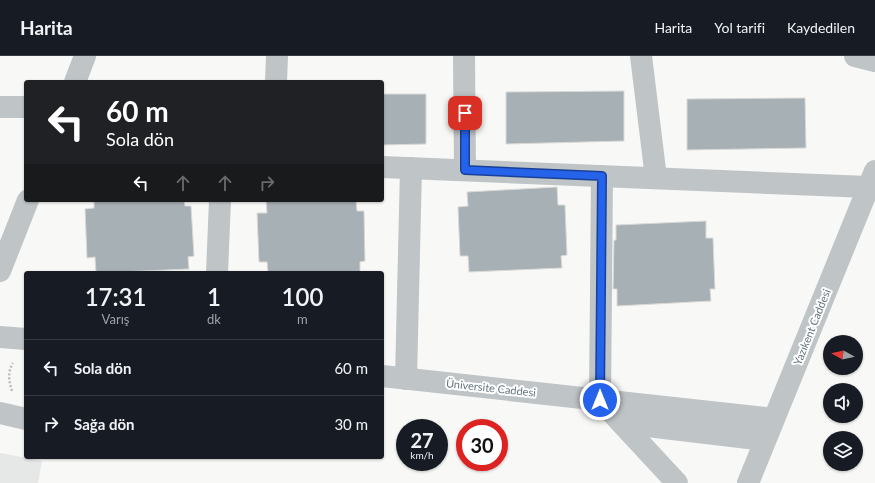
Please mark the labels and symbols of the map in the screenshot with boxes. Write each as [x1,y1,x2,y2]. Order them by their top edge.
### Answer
pin [448,96,482,130]
street label: Yazıkent Caddesi [790,287,833,367]
north arrow [823,335,863,375]
street label: Üniversite Caddesi [445,376,537,399]
position arrow [579,379,621,421]
speed limit sign: 30 [456,419,508,471]

